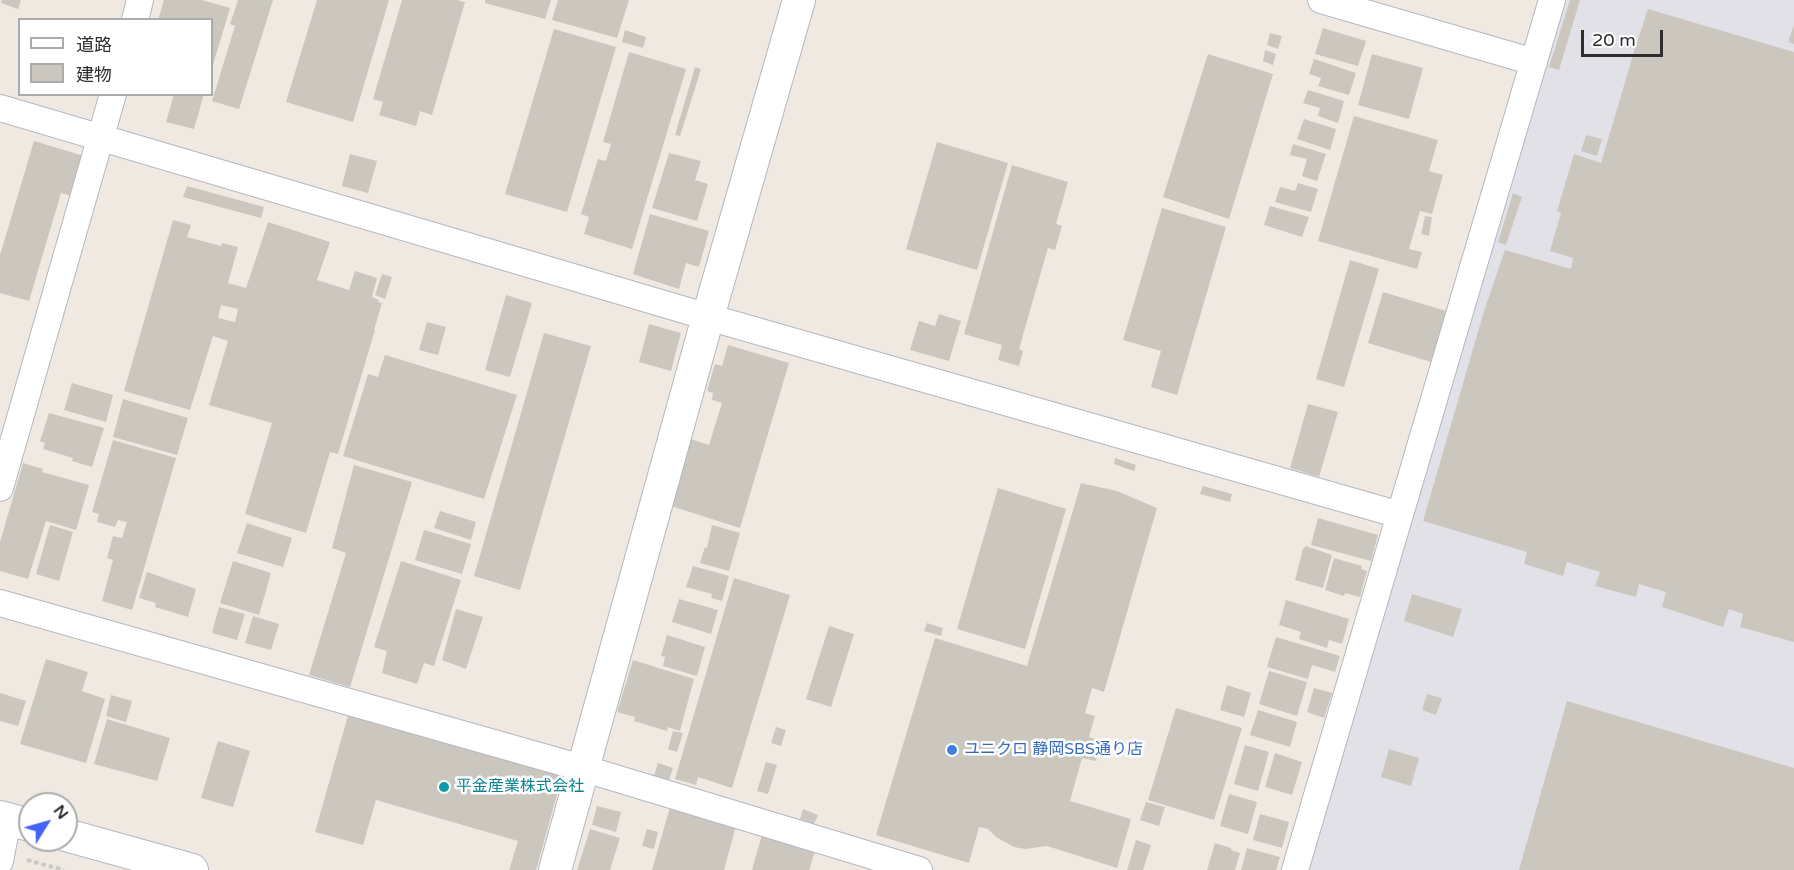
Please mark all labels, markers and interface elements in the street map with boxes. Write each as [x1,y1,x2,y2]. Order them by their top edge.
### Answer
legend [18,18,213,96]
scale bar [1584,18,1666,56]
text: 20 m [1592,29,1636,51]
text: 道路 [76,34,112,56]
text: 建物 [76,64,112,86]
place label: ユニクロ 静岡SBS通り店 [964,740,1143,760]
marker: ユニクロ 静岡SBS通り店 [945,743,959,757]
place label: 平金産業株式会社 [456,777,584,797]
marker: 平金産業株式会社 [437,780,451,794]
north arrow [18,792,78,852]
text: N [49,801,73,824]

